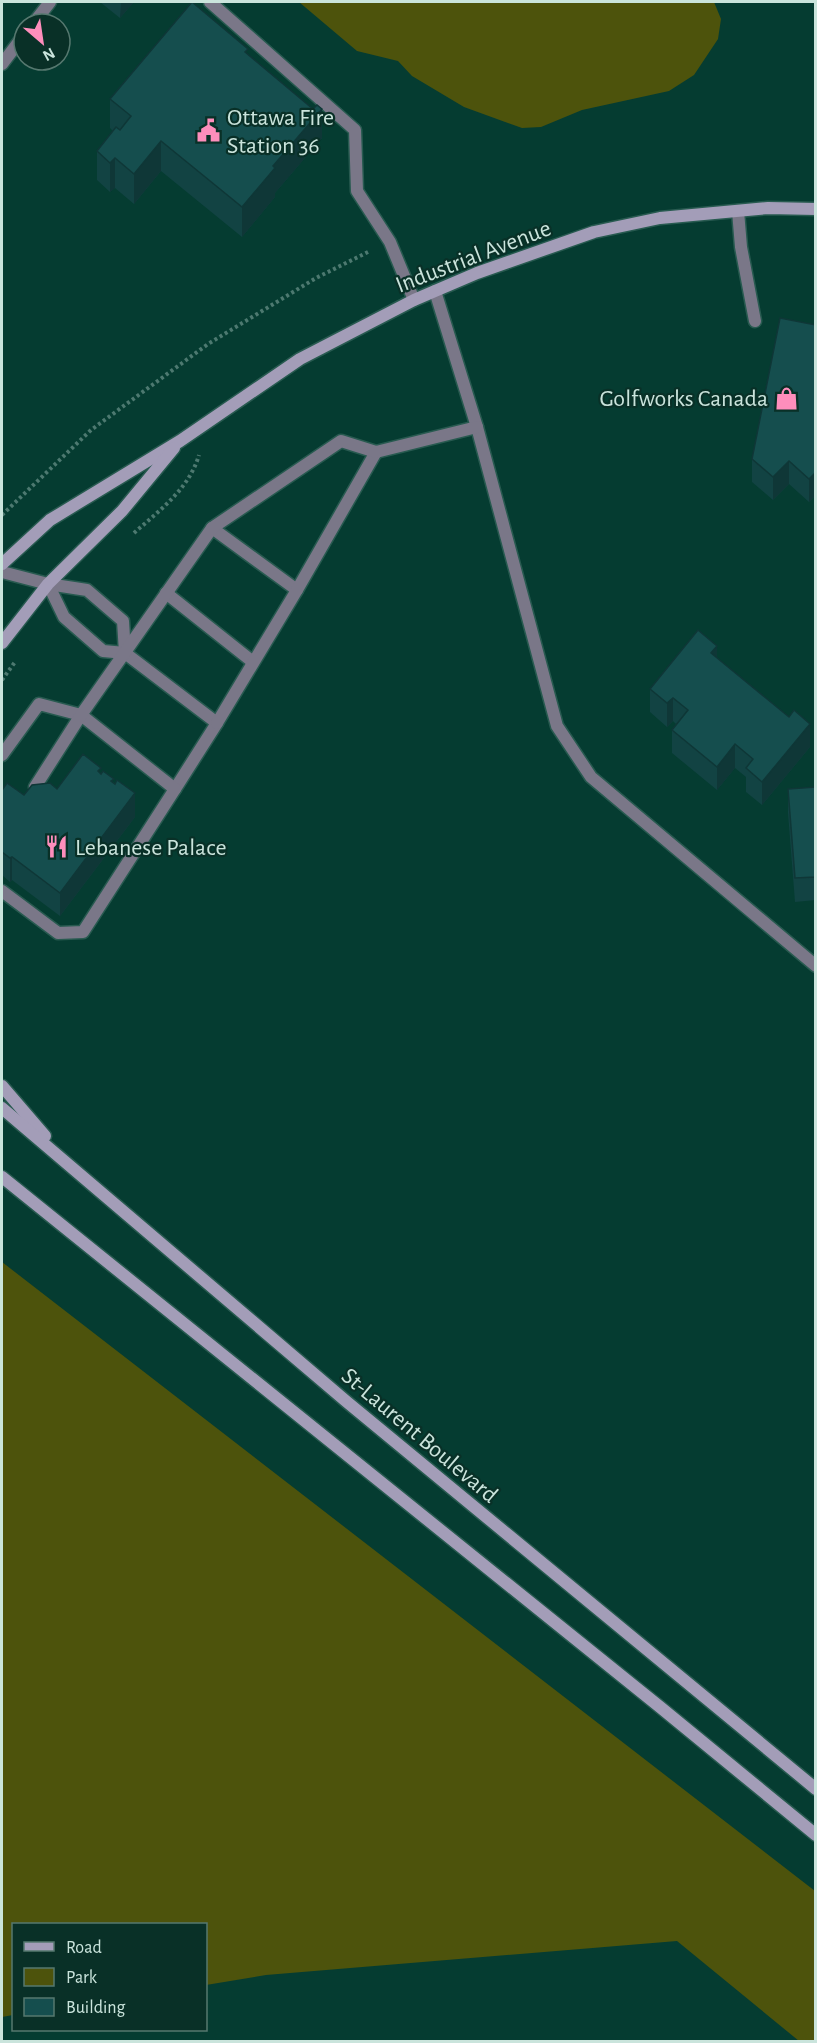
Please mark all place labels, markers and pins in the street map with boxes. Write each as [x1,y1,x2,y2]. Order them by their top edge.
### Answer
place label: Ottawa Fire Station 36 [227,106,334,158]
public building icon: Ottawa Fire Station 36 [196,118,222,144]
shop icon: Golfworks Canada [773,385,799,411]
place label: Golfworks Canada [599,387,768,411]
restaurant icon: Lebanese Palace [44,834,70,860]
place label: Lebanese Palace [75,836,227,860]

